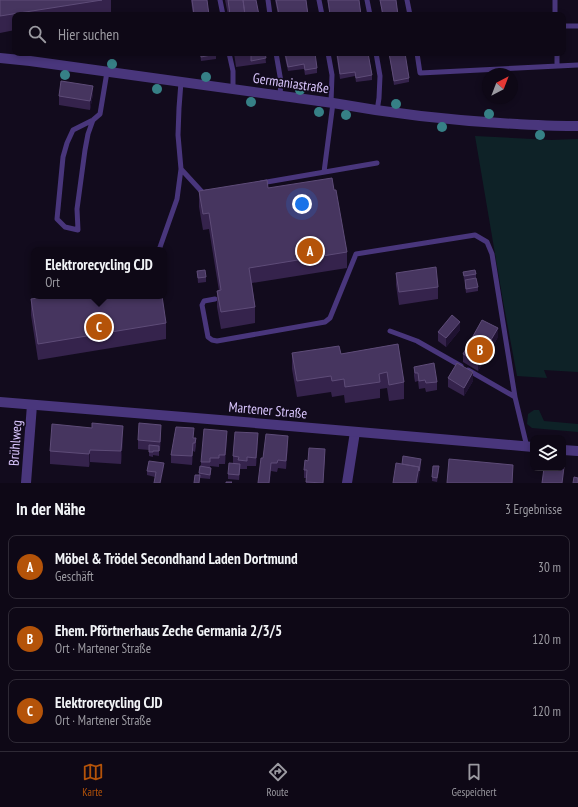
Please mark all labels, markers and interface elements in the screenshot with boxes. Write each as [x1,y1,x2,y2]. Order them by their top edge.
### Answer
search box [12,12,566,56]
icon: search [26,23,48,45]
text: Hier suchen [58,25,119,44]
north arrow [482,68,518,104]
street label: Germaniastraße [252,69,330,97]
your location [292,194,312,214]
pin: A [297,236,323,266]
popup [31,247,167,299]
text: Elektrorecycling CJD [45,255,153,274]
text: Ort [45,274,60,291]
pin: C [86,312,112,342]
pin: B [467,335,493,365]
street label: Martener Straße [228,398,308,422]
street label: Brühlweg [4,420,26,466]
map controls [530,435,566,471]
button: layers [530,435,566,471]
text: In der Nähe [16,498,86,520]
text: 3 Ergebnisse [505,501,562,518]
text: Möbel & Trödel Secondhand Laden Dortmund [55,549,298,568]
text: A [27,559,33,576]
text: 30 m [538,559,561,576]
text: Geschäft [55,568,93,585]
text: Ehem. Pförtnerhaus Zeche Germania 2/3/5 [55,621,282,640]
text: B [27,631,33,648]
text: 120 m [532,631,561,648]
text: Ort · Martener Straße [55,640,151,657]
text: Elektrorecycling CJD [55,693,163,712]
text: C [27,703,33,720]
text: 120 m [532,703,561,720]
text: Ort · Martener Straße [55,712,151,729]
tab: Karte [82,761,104,799]
tab: Route [267,761,289,799]
tab: Gespeichert [452,761,497,799]

